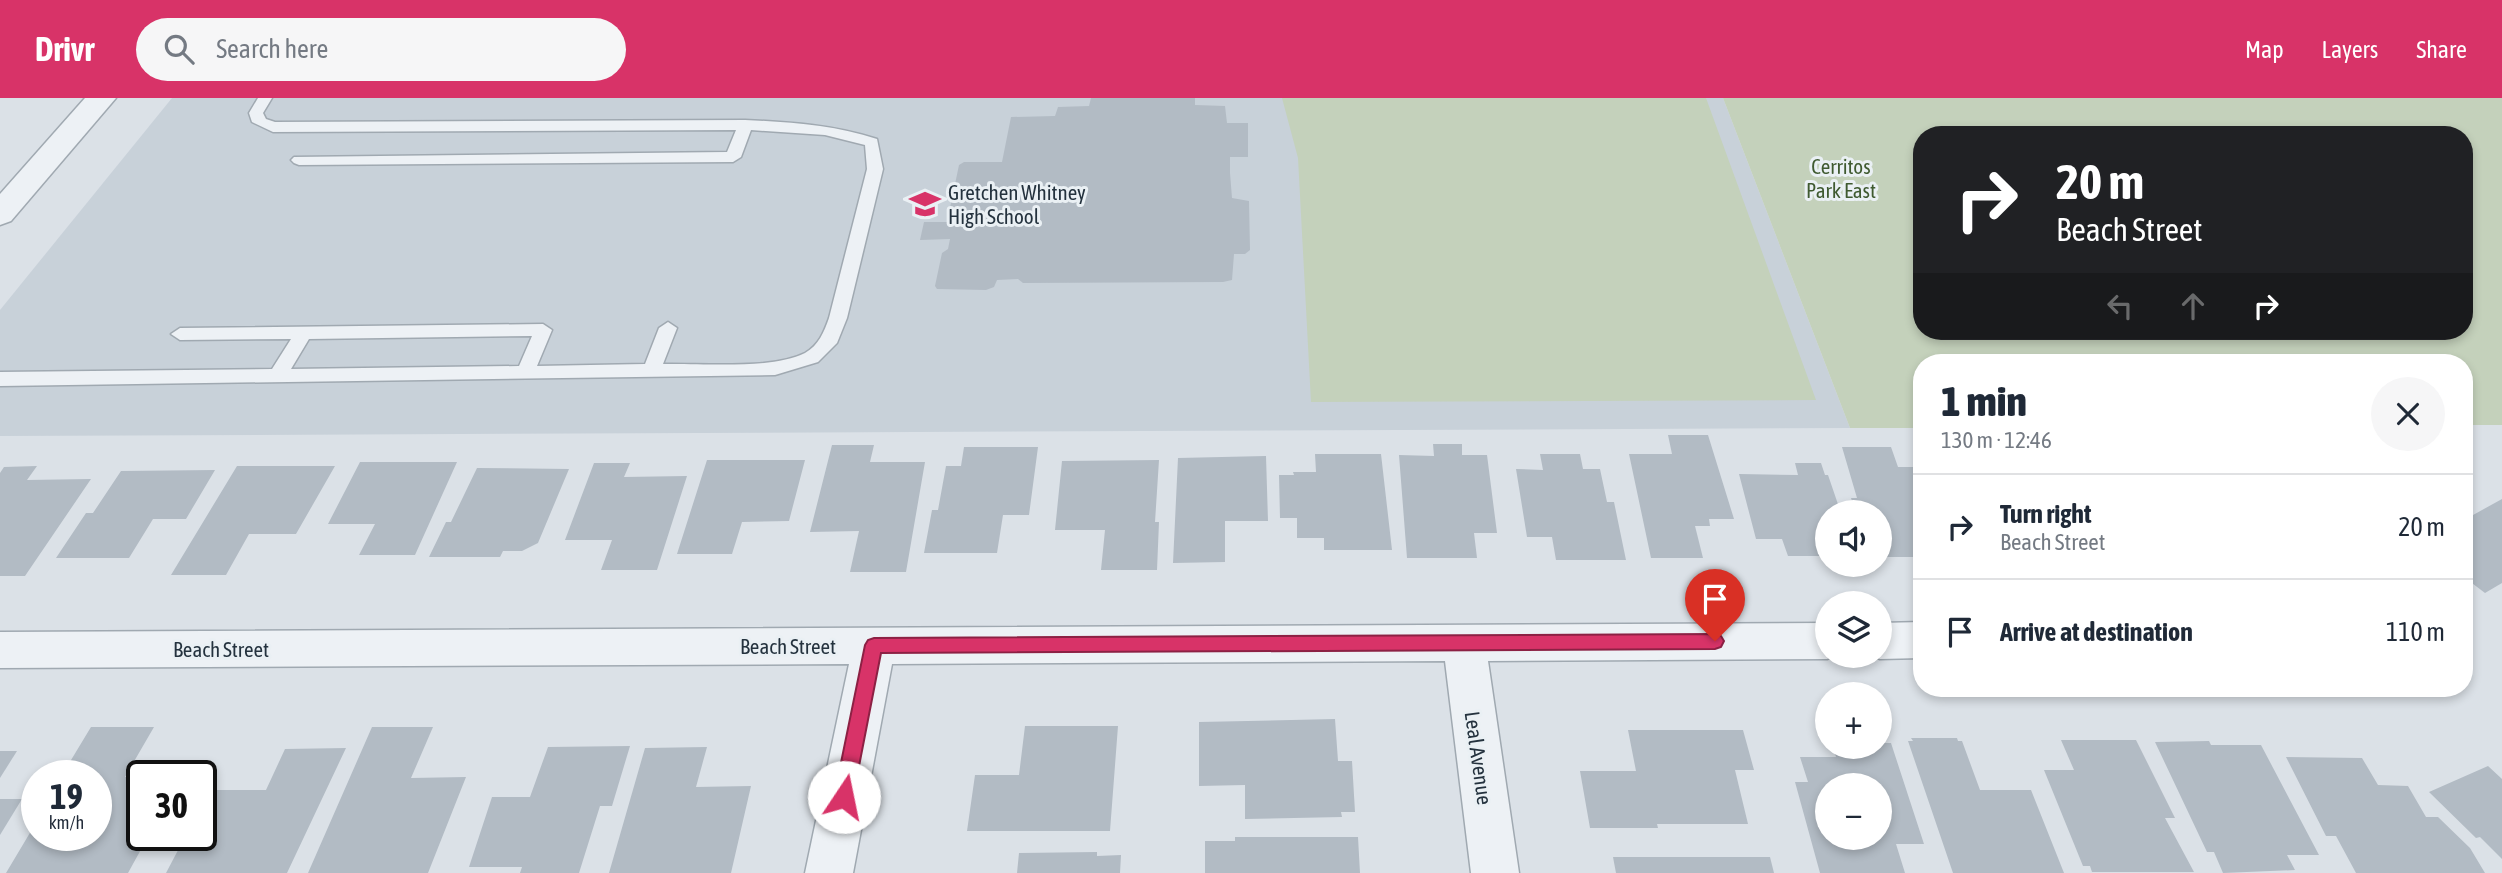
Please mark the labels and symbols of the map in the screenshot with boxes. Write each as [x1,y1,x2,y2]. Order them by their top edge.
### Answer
park label: Cerritos Park East [1806,154,1876,202]
place label: Gretchen Whitney High School [948,180,1086,228]
school or university icon: Gretchen Whitney High School [908,187,942,221]
pin [1685,569,1745,641]
street label: Beach Street [740,634,836,658]
street label: Beach Street [173,637,269,661]
street label: Leal Avenue [1461,710,1497,806]
speed limit sign: 30 [126,760,217,851]
position arrow [807,760,881,834]

